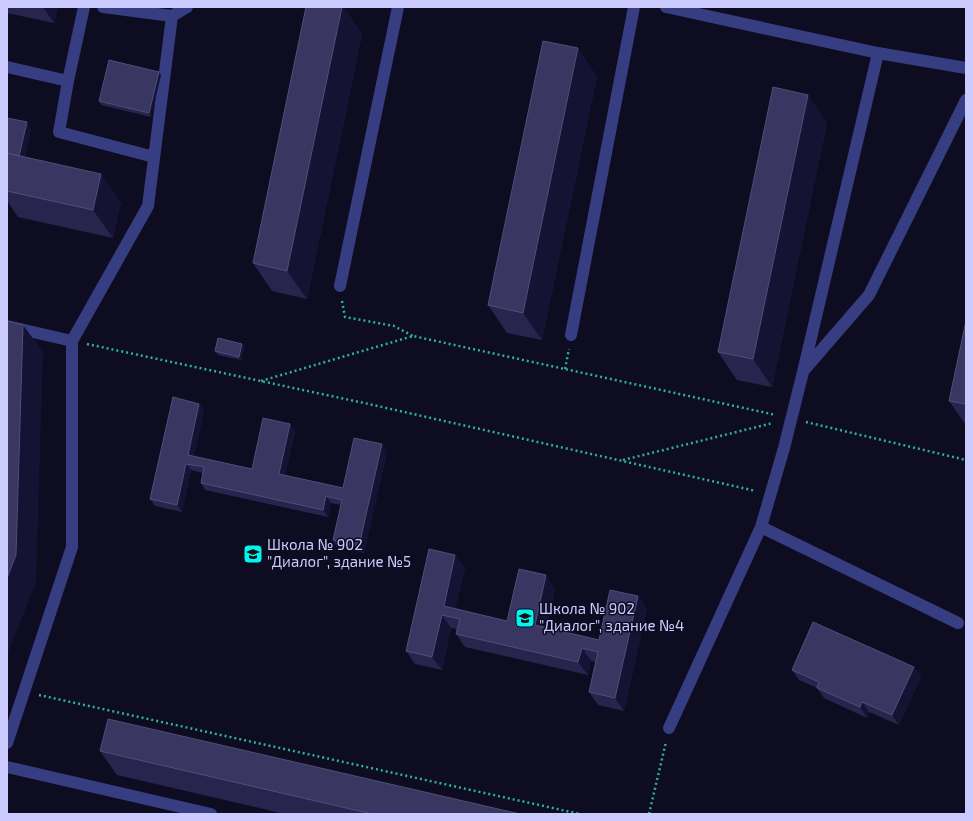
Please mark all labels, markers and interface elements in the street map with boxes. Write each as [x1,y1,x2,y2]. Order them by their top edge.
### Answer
place label: Школа № 902 "Диалог", здание №5 [267,535,411,570]
school or university icon: Школа № 902 "Диалог", здание №5 [242,543,264,565]
place label: Школа № 902 "Диалог", здание №4 [539,599,684,634]
school or university icon: Школа № 902 "Диалог", здание №4 [514,607,536,629]

